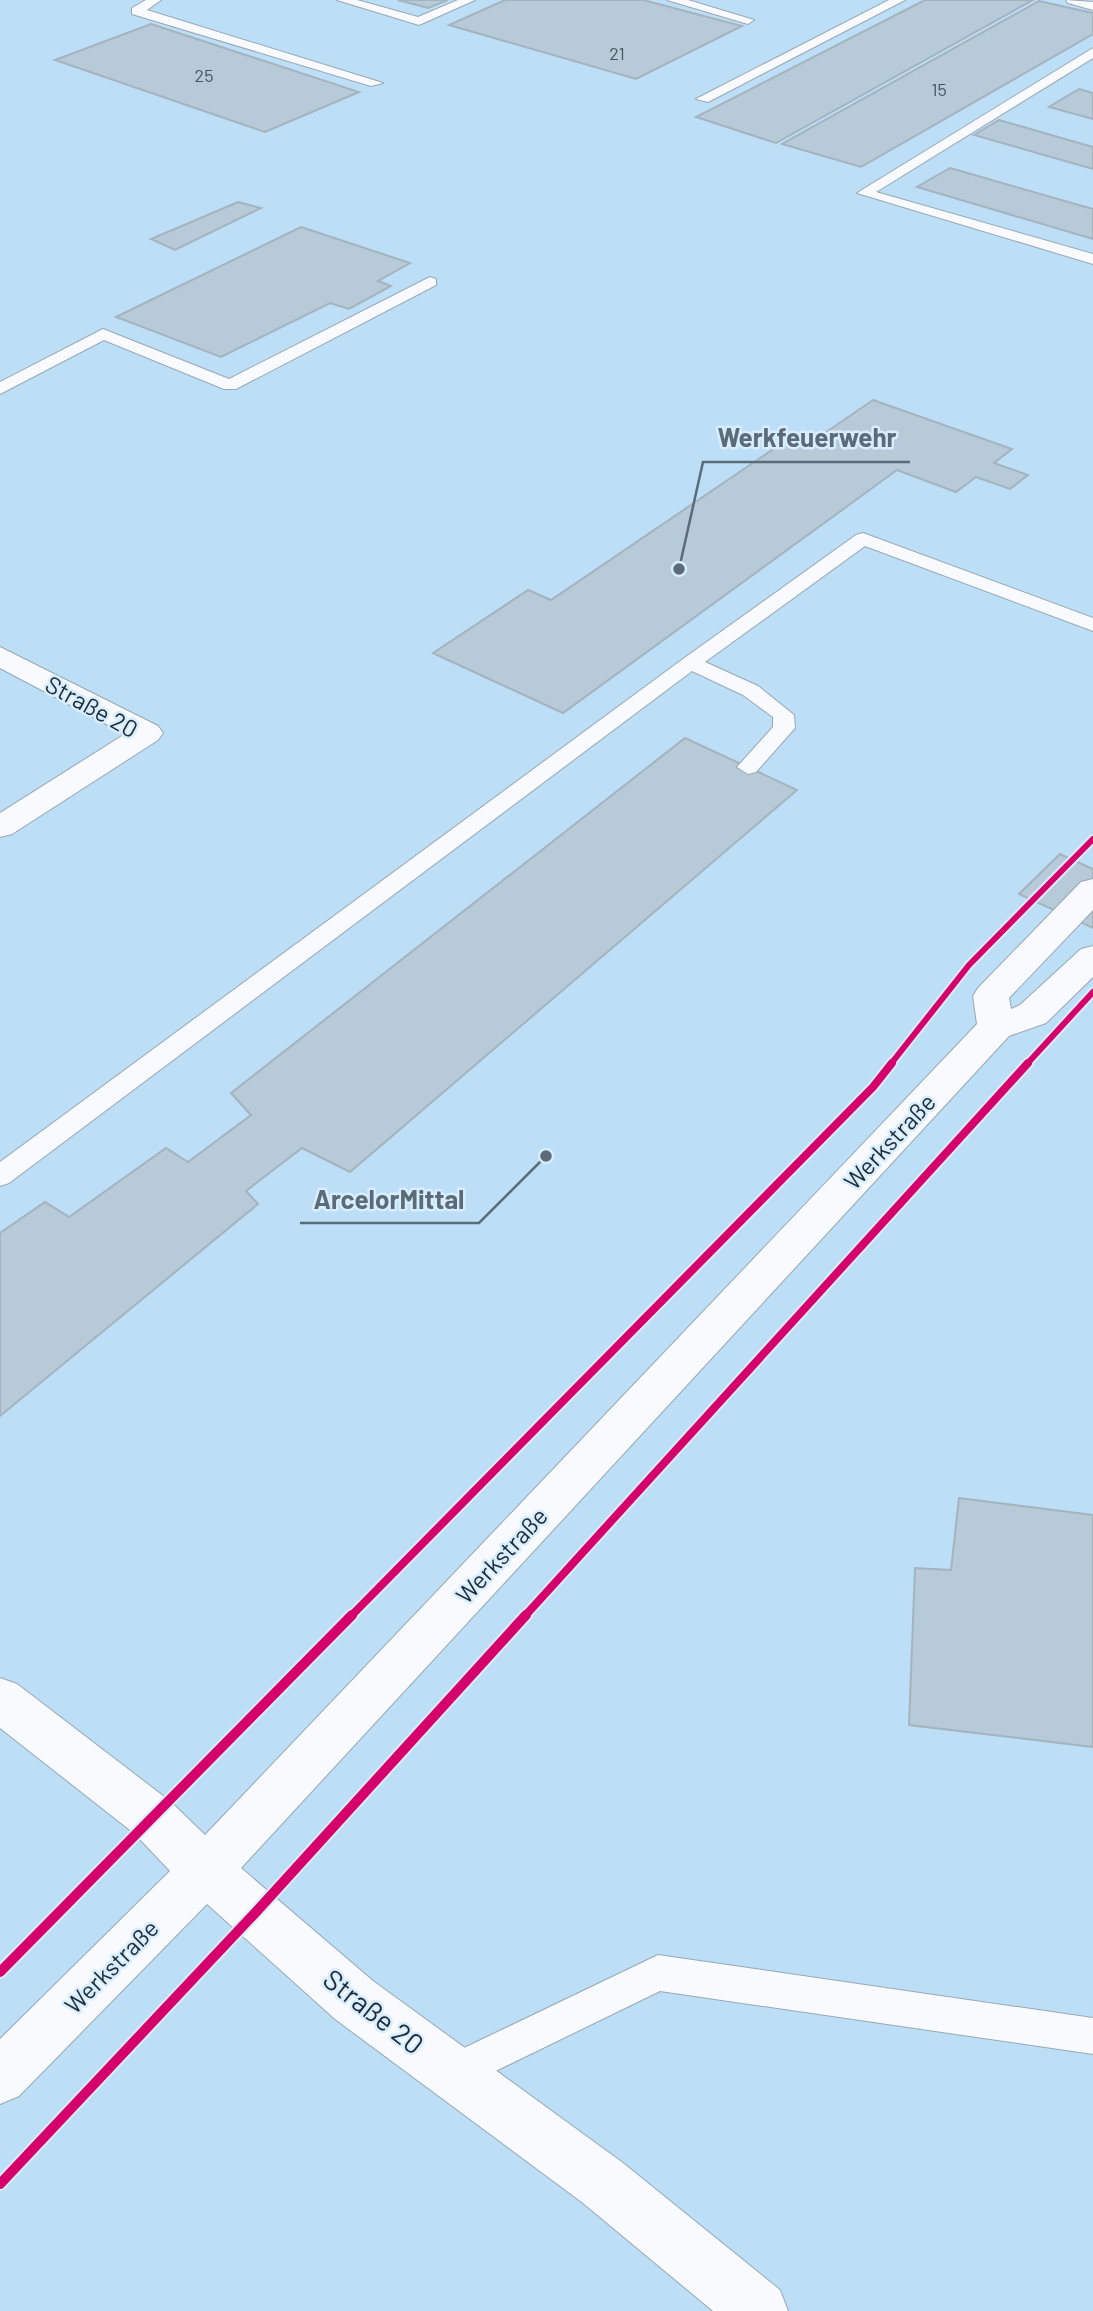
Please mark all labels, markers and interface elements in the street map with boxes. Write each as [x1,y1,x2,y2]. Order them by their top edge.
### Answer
house number: 21 [609,42,625,64]
house number: 25 [195,64,213,86]
house number: 15 [931,78,947,100]
callout: Werkfeuerwehr [703,415,910,462]
text: Werkfeuerwehr [717,421,897,452]
street label: Straße 20 [41,669,143,743]
street label: Werkstraße [837,1087,941,1195]
callout: ArcelorMittal [300,1176,479,1223]
text: ArcelorMittal [314,1183,464,1214]
street label: Werkstraße [449,1501,553,1609]
street label: Werkstraße [58,1913,164,2019]
street label: Straße 20 [317,1961,431,2061]

